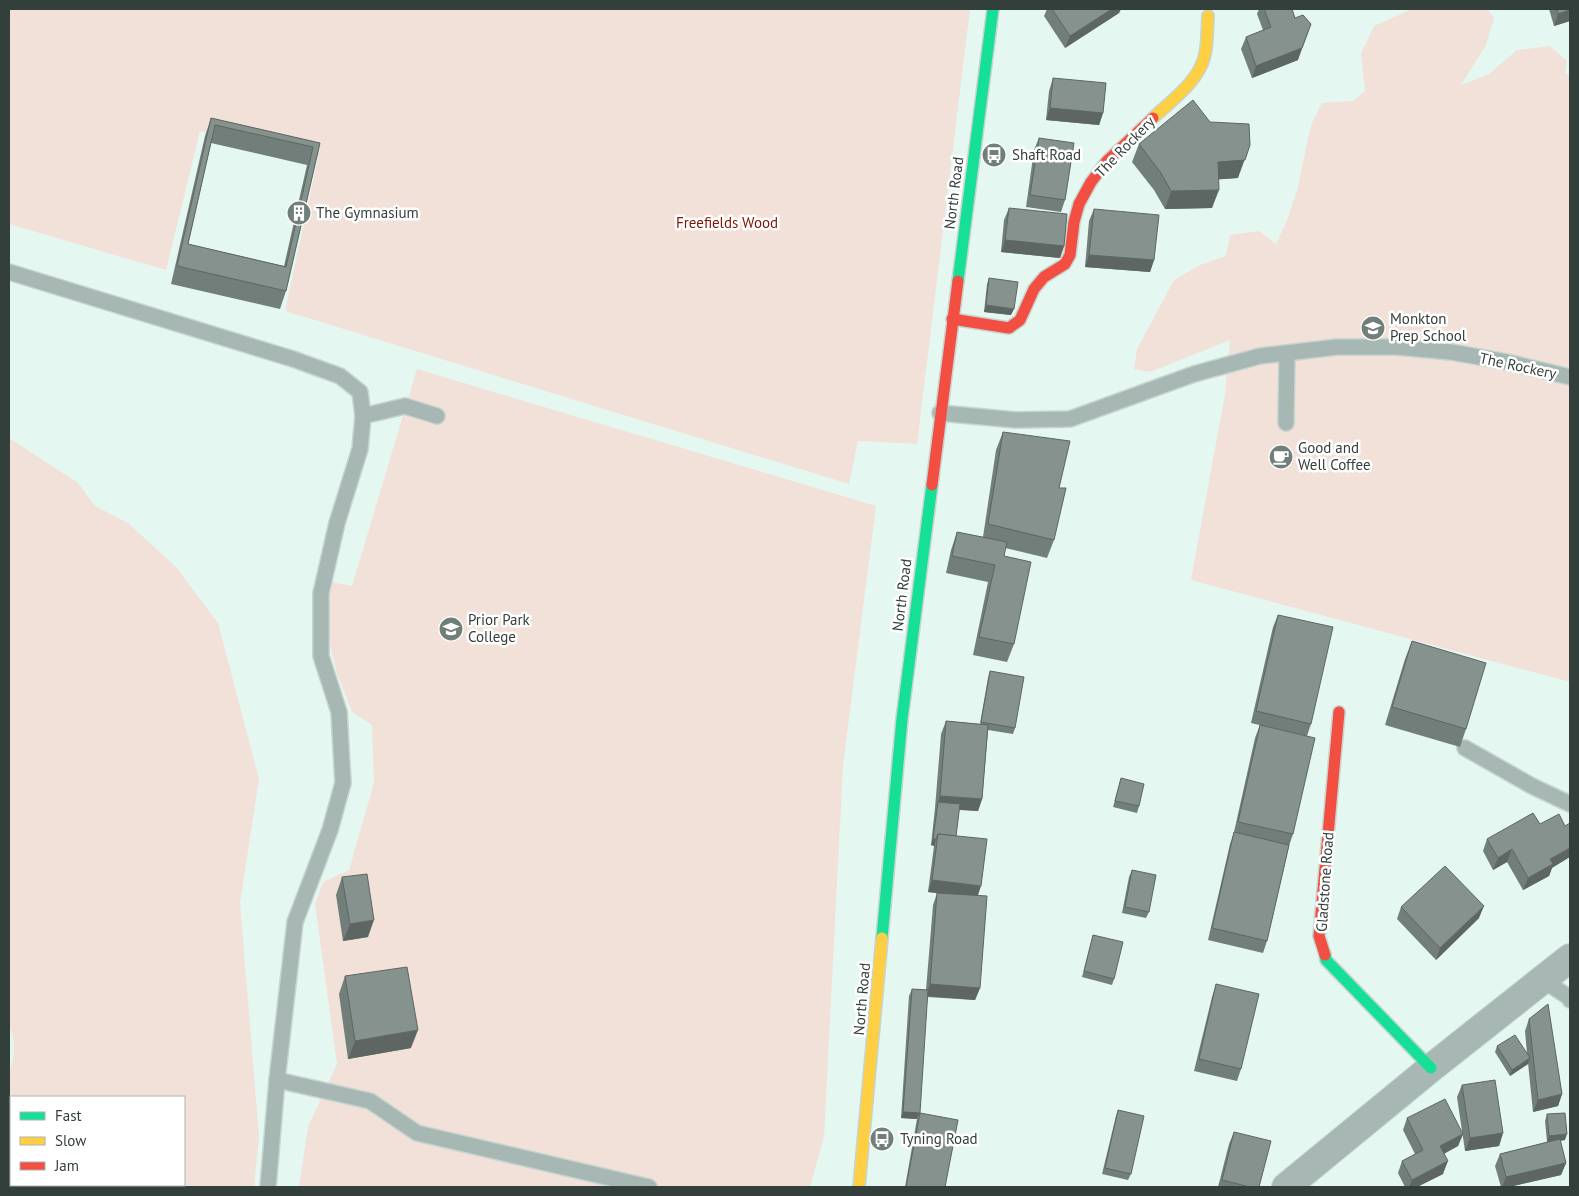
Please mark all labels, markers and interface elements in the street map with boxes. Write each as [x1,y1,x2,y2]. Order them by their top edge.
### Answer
street label: The Rockery [1091,112,1159,181]
bus stop icon: Shaft Road [981,142,1007,168]
place label: Shaft Road [1012,145,1081,164]
street label: North Road [940,156,967,230]
building icon: The Gymnasium [286,200,312,226]
place label: The Gymnasium [316,203,419,222]
park label: Freefields Wood [676,213,778,232]
place label: Monkton Prep School [1390,309,1467,345]
school or university icon: Monkton Prep School [1360,315,1386,341]
street label: The Rockery [1478,348,1558,383]
place label: Good and Well Coffee [1298,438,1371,474]
cafe icon: Good and Well Coffee [1268,444,1294,470]
street label: North Road [888,558,915,632]
place label: Prior Park College [468,610,531,646]
school or university icon: Prior Park College [438,616,464,642]
street label: Gladstone Road [1312,831,1337,932]
street label: North Road [849,962,874,1036]
legend [10,1096,185,1186]
text: Fast [55,1106,82,1125]
bus stop icon: Tyning Road [869,1126,895,1152]
place label: Tyning Road [900,1129,978,1148]
text: Slow [55,1131,86,1150]
text: Jam [54,1156,79,1175]

